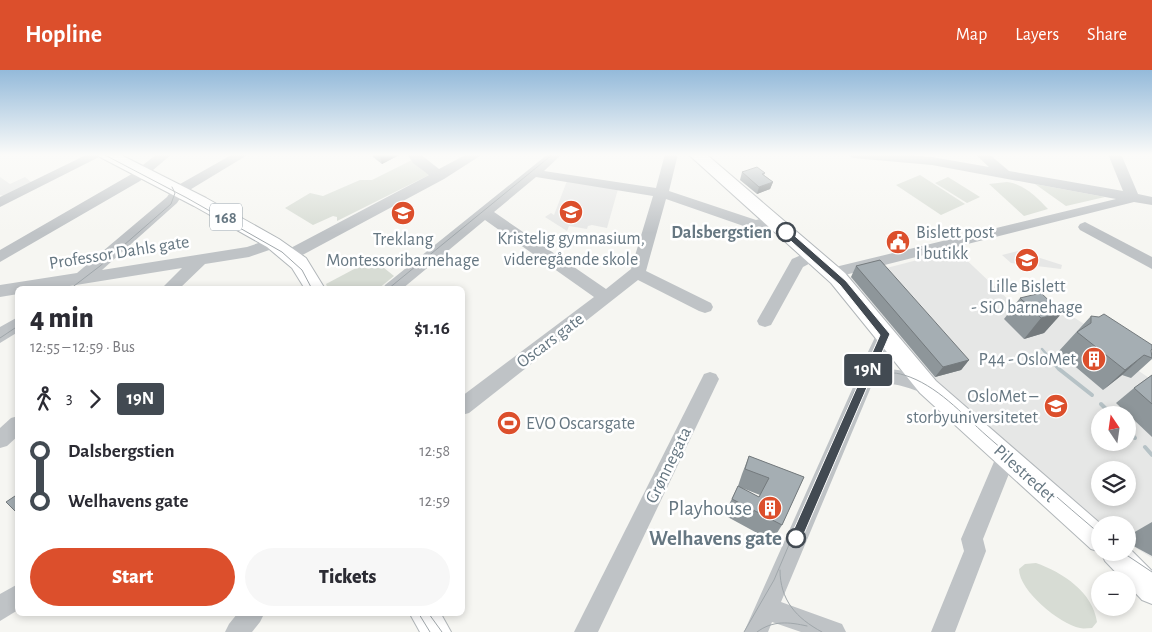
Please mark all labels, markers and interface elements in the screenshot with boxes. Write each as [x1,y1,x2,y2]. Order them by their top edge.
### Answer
text: Hopline [25,23,102,47]
text: Map [956,26,987,44]
text: Layers [1015,26,1059,44]
text: Share [1087,26,1127,44]
school or university icon: Kristelig gymnasium, videregående skole [558,199,584,225]
school or university icon: Treklang Montessoribarnehage [390,200,416,226]
road number: 168 [210,204,242,230]
marker: Dalsbergstien [776,222,796,242]
place label: Dalsbergstien [671,224,772,242]
place label: Bislett post i butikk [916,224,995,263]
public building icon: Bislett post i butikk [885,229,911,255]
place label: Kristelig gymnasium, videregående skole [497,230,645,269]
place label: Treklang Montessoribarnehage [326,231,480,270]
street label: Professor Dahls gate [48,233,190,273]
school or university icon: Lille Bislett - SiO barnehage [1014,247,1040,273]
place label: Lille Bislett - SiO barnehage [971,278,1083,317]
text: 4 min [30,305,94,333]
street label: Oscars gate [514,310,588,372]
text: $1.16 [414,319,450,338]
text: 12:55 – 12:59 · Bus [30,339,135,355]
building icon: P44 - OsloMet [1081,346,1107,372]
place label: P44 - OsloMet [979,351,1076,369]
line badge: 19N [839,354,897,386]
text: 19N [854,361,882,379]
icon: walk [30,385,58,413]
icon: forward [81,385,109,413]
place label: OsloMet – storbyuniversitetet [906,388,1038,427]
text: 3 [66,390,73,406]
text: 19N [127,390,154,408]
school or university icon: OsloMet – storbyuniversitetet [1043,393,1069,419]
north arrow [1091,406,1136,451]
map controls [1091,406,1136,616]
sports icon: EVO Oscarsgate [496,410,522,436]
place label: EVO Oscarsgate [526,415,635,433]
street label: Grønnegata [643,424,695,506]
text: Dalsbergstien [68,442,174,461]
street label: Pilestredet [990,442,1059,506]
text: 12:58 [419,443,450,459]
button: layers [1091,461,1136,506]
text: Welhavens gate [68,492,188,511]
text: 12:59 [419,493,450,509]
building icon: Playhouse [757,495,783,521]
place label: Playhouse [668,498,752,519]
button: + [1091,516,1136,561]
place label: Welhavens gate [649,528,782,549]
marker: Welhavens gate [786,528,806,548]
button: Start [30,548,235,606]
button: Tickets [245,548,450,606]
button: − [1091,571,1136,616]

